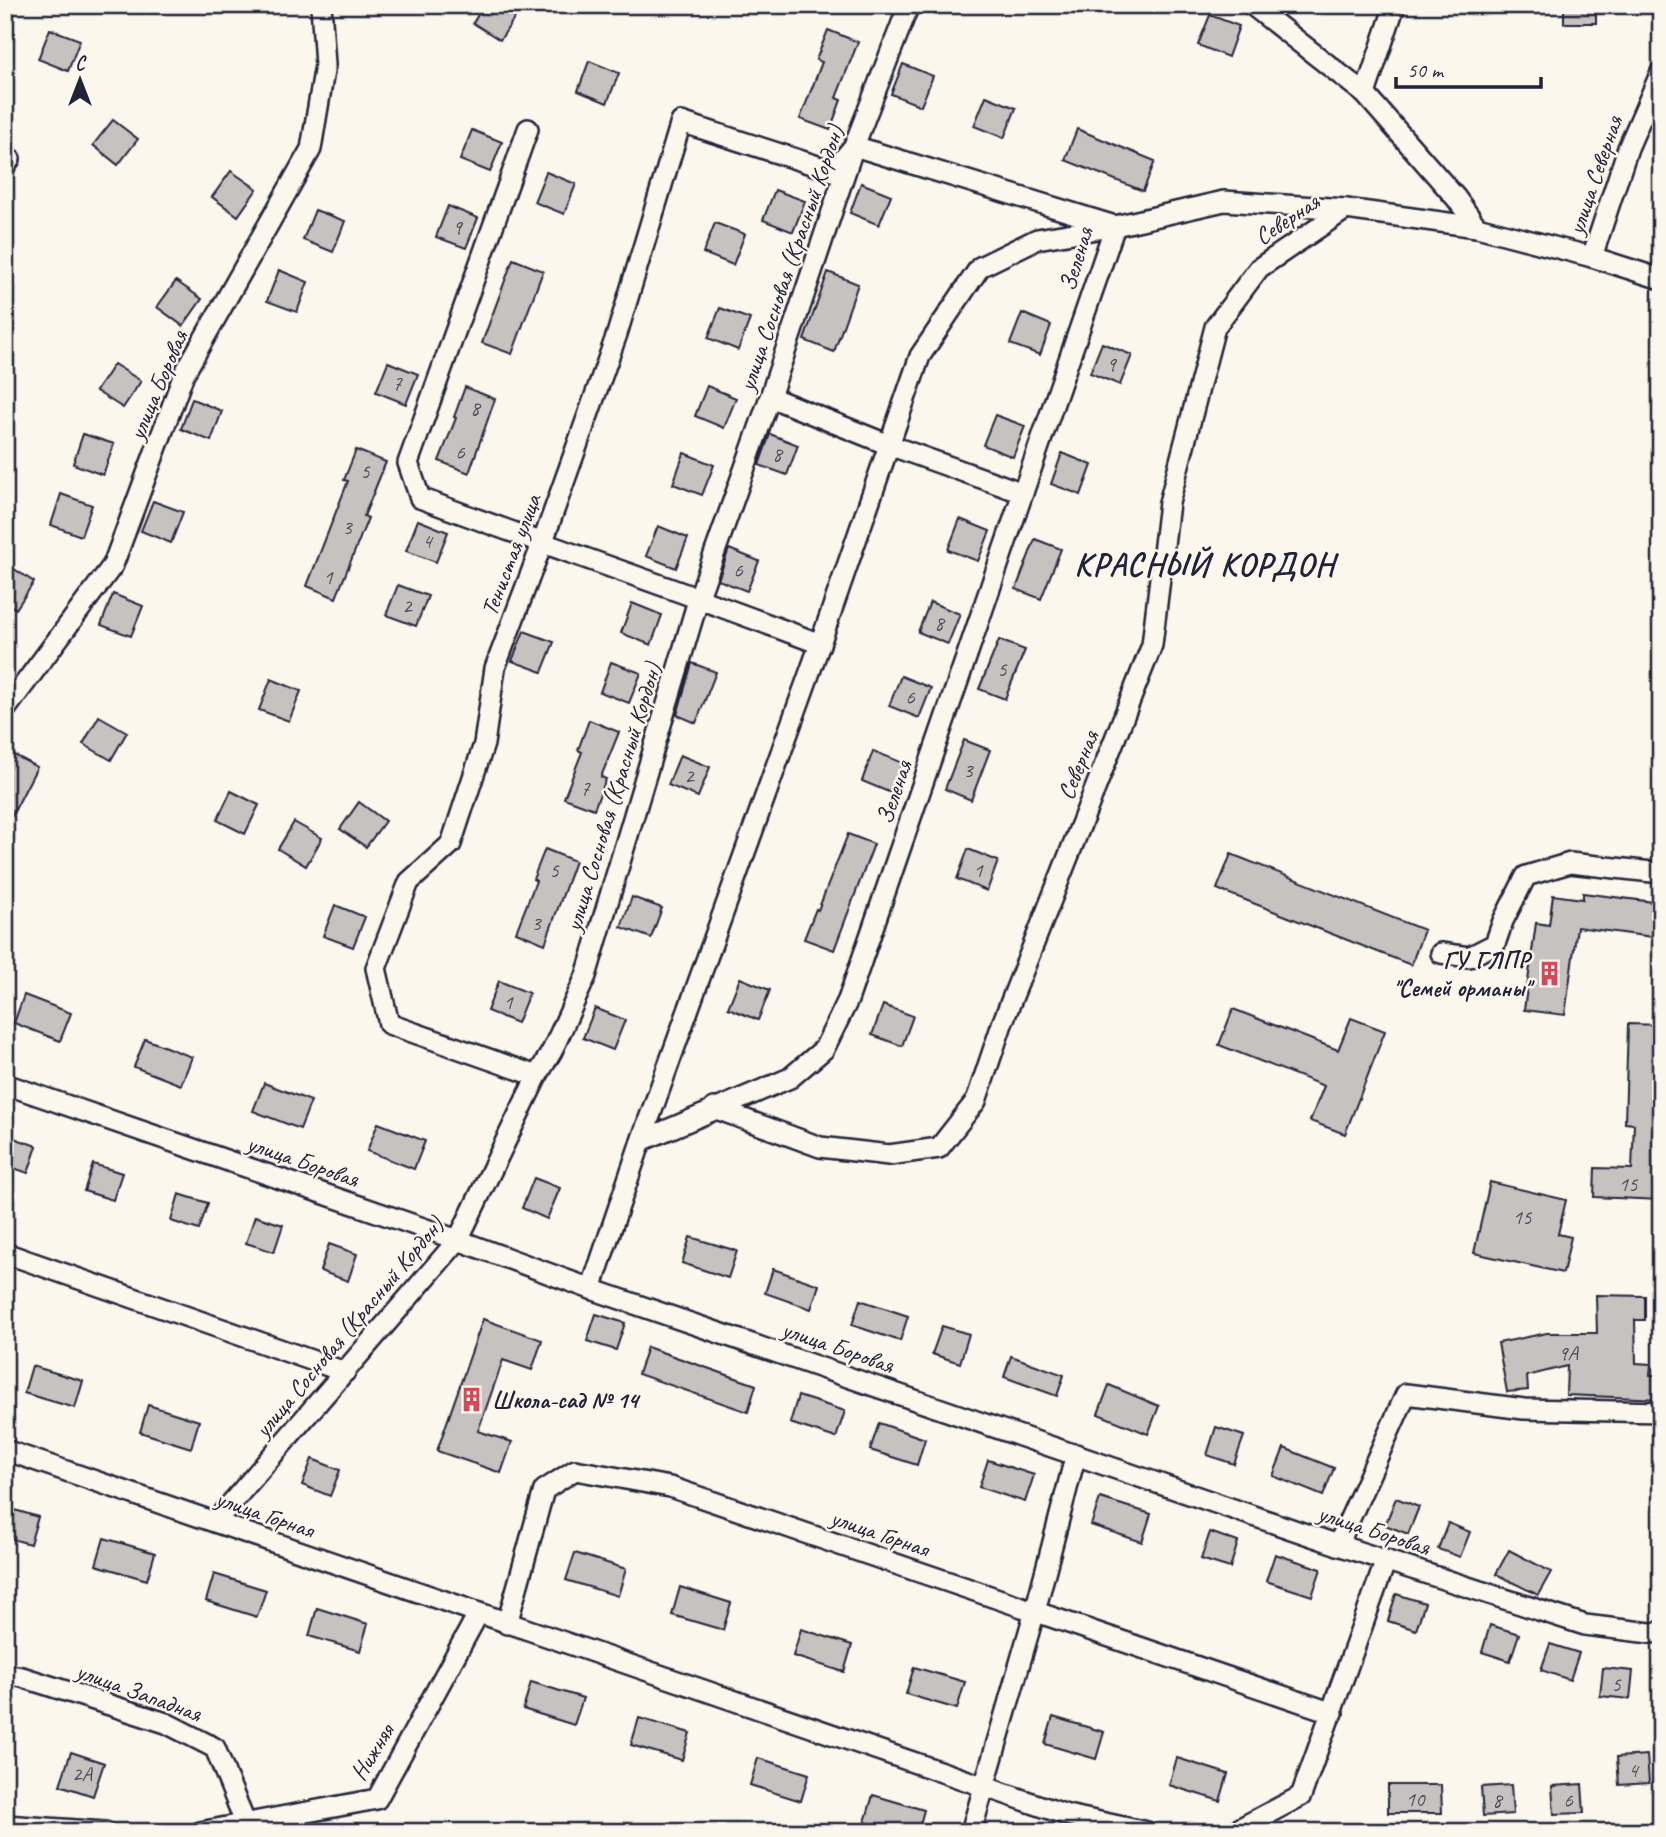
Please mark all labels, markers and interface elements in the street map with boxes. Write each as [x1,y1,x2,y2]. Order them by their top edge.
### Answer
north arrow [46,46,116,116]
scale bar [1396,46,1542,90]
text: С [75,52,87,76]
text: 50 m [1407,57,1445,83]
street label: улица Северная [1560,110,1630,240]
street label: улица Сосновая (Красный Кордон) [731,120,851,397]
street label: Северная [1249,186,1326,252]
house number: 9 [452,214,463,240]
street label: Зеленая [1052,222,1100,295]
street label: улица Боровая [121,325,195,446]
house number: 9 [1106,351,1117,377]
house number: 7 [392,370,403,396]
house number: 8 [470,395,482,421]
house number: 6 [455,439,465,465]
house number: 8 [772,441,784,467]
house number: 5 [360,458,371,484]
street label: Тенистая улица [474,489,548,620]
house number: 3 [342,514,353,540]
house number: 4 [422,528,434,554]
district label: КРАСНЫЙ КОРДОН [1075,544,1339,585]
house number: 6 [733,557,743,583]
house number: 1 [323,564,334,590]
house number: 2 [402,593,413,619]
house number: 8 [934,610,946,636]
house number: 5 [997,656,1008,682]
street label: улица Сосновая (Красный Кордон) [557,658,668,937]
house number: 6 [905,684,915,710]
street label: Северная [1051,725,1106,804]
street label: Зеленая [869,755,919,828]
house number: 3 [963,757,974,783]
house number: 2 [684,763,695,789]
house number: 7 [580,775,591,801]
house number: 5 [549,857,560,883]
house number: 1 [973,857,984,883]
house number: 3 [531,910,542,936]
place label: ГУ ГЛПР "Семей орманы" [1393,945,1535,1003]
building icon: ГУ ГЛПР "Семей орманы" [1536,960,1564,988]
house number: 1 [503,989,514,1015]
street label: улица Боровая [241,1127,364,1194]
house number: 15 [1619,1171,1639,1197]
house number: 15 [1513,1204,1533,1230]
street label: улица Сосновая (Красный Кордон) [247,1210,451,1445]
street label: улица Боровая [776,1313,899,1380]
house number: 9А [1558,1340,1579,1366]
place label: Школа-сад № 14 [492,1385,641,1415]
building icon: Школа-сад № 14 [458,1386,486,1414]
street label: улица Горная [210,1483,320,1545]
street label: улица Боровая [1312,1497,1435,1563]
street label: улица Горная [825,1502,935,1564]
street label: улица Западная [71,1655,207,1729]
house number: 5 [1611,1671,1622,1697]
street label: Нижняя [343,1717,402,1786]
house number: 4 [1628,1757,1640,1783]
house number: 2А [72,1761,93,1787]
house number: 10 [1406,1786,1426,1812]
house number: 8 [1492,1787,1504,1813]
house number: 6 [1563,1787,1573,1813]

